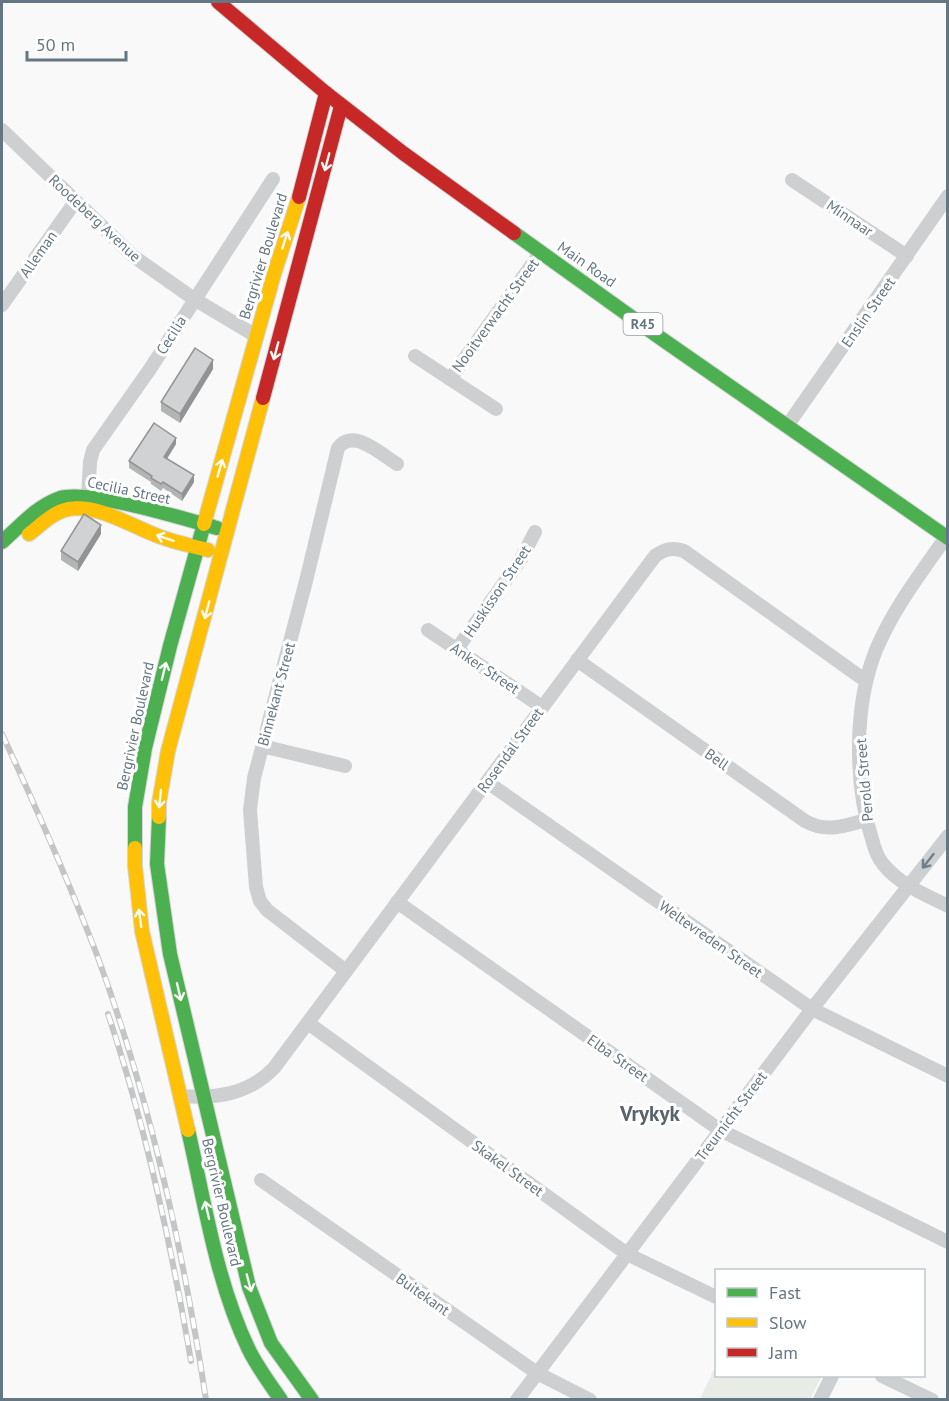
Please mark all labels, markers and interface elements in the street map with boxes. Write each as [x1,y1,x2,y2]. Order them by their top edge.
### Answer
scale bar [27,24,126,62]
text: 50 m [36,33,75,56]
one-way arrow [321,152,332,171]
street label: Roodeberg Avenue [45,170,145,266]
street label: Bergrivier Boulevard [235,191,291,321]
street label: Minnaar [823,196,877,240]
street label: Alleman [15,227,61,281]
one-way arrow [280,231,291,250]
street label: Main Road [554,237,620,291]
street label: Nooitverwacht Street [447,254,543,376]
street label: Enslin Street [837,273,899,351]
street label: Cecilia [152,312,190,358]
road number: R45 [624,313,662,335]
one-way arrow [270,341,282,360]
one-way arrow [214,459,226,478]
street label: Cecilia Street [86,472,172,508]
one-way arrow [156,532,175,543]
street label: Huskisson Street [459,541,535,641]
one-way arrow [200,600,212,619]
street label: Anker Street [447,638,523,698]
street label: Binnekant Street [253,640,299,748]
street label: Bergrivier Boulevard [112,660,158,792]
one-way arrow [158,662,170,681]
street label: Rosendal Street [473,704,547,796]
street label: Perold Street [851,738,877,822]
street label: Bell [701,744,733,774]
one-way arrow [154,788,165,808]
one-way arrow [921,853,934,869]
street label: Weltevreden Street [656,896,766,982]
one-way arrow [135,908,146,928]
one-way arrow [173,982,185,1001]
street label: Elba Street [584,1030,652,1086]
street label: Treurnicht Street [691,1067,771,1165]
district label: Vrykyk [619,1100,681,1127]
street label: Bergrivier Boulevard [198,1136,246,1268]
street label: Skakel Street [468,1136,548,1200]
one-way arrow [200,1201,212,1220]
street label: Buitekant [392,1269,454,1319]
legend [715,1269,925,1377]
one-way arrow [243,1273,255,1292]
text: Fast [769,1281,801,1304]
text: Slow [769,1311,807,1334]
text: Jam [768,1341,798,1364]

